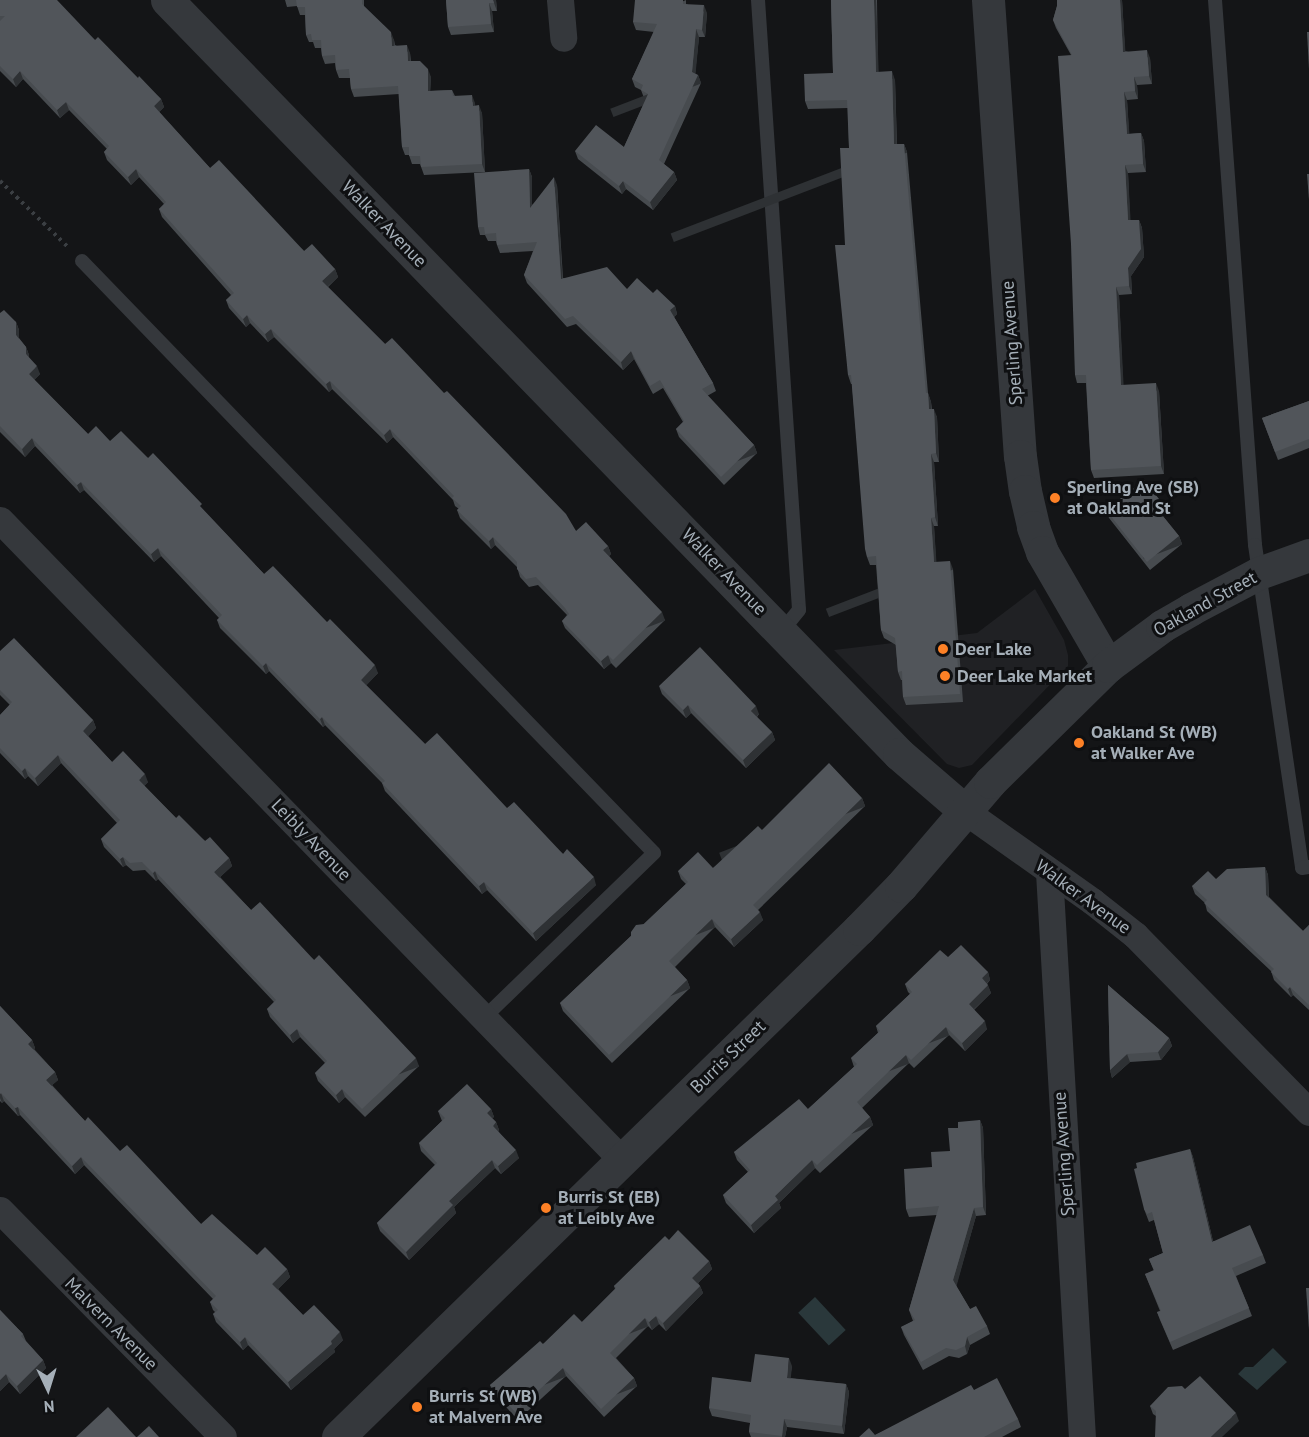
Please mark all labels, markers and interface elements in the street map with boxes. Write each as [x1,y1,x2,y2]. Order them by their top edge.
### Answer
street label: Walker Avenue [337,176,431,272]
street label: Sperling Avenue [997,280,1027,406]
place label: Sperling Ave (SB) at Oakland St [1067,477,1200,520]
marker: Sperling Ave (SB) at Oakland St [1048,491,1062,505]
street label: Walker Avenue [677,524,771,620]
street label: Oakland Street [1150,567,1260,641]
place label: Deer Lake [955,638,1032,660]
marker: Deer Lake [936,642,950,656]
place label: Deer Lake Market [957,665,1092,687]
marker: Deer Lake Market [938,669,952,683]
place label: Oakland St (WB) at Walker Ave [1091,722,1217,764]
marker: Oakland St (WB) at Walker Ave [1072,736,1086,750]
street label: Leibly Avenue [266,794,356,886]
street label: Walker Avenue [1031,855,1135,939]
street label: Burris Street [686,1016,770,1098]
street label: Sperling Avenue [1049,1091,1079,1217]
place label: Burris St (EB) at Leibly Ave [558,1187,660,1230]
marker: Burris St (EB) at Leibly Ave [539,1201,553,1215]
street label: Malvern Avenue [60,1273,162,1375]
north arrow [18,1359,78,1419]
place label: Burris St (WB) at Malvern Ave [429,1386,543,1428]
text: N [43,1397,55,1417]
marker: Burris St (WB) at Malvern Ave [410,1400,424,1414]

